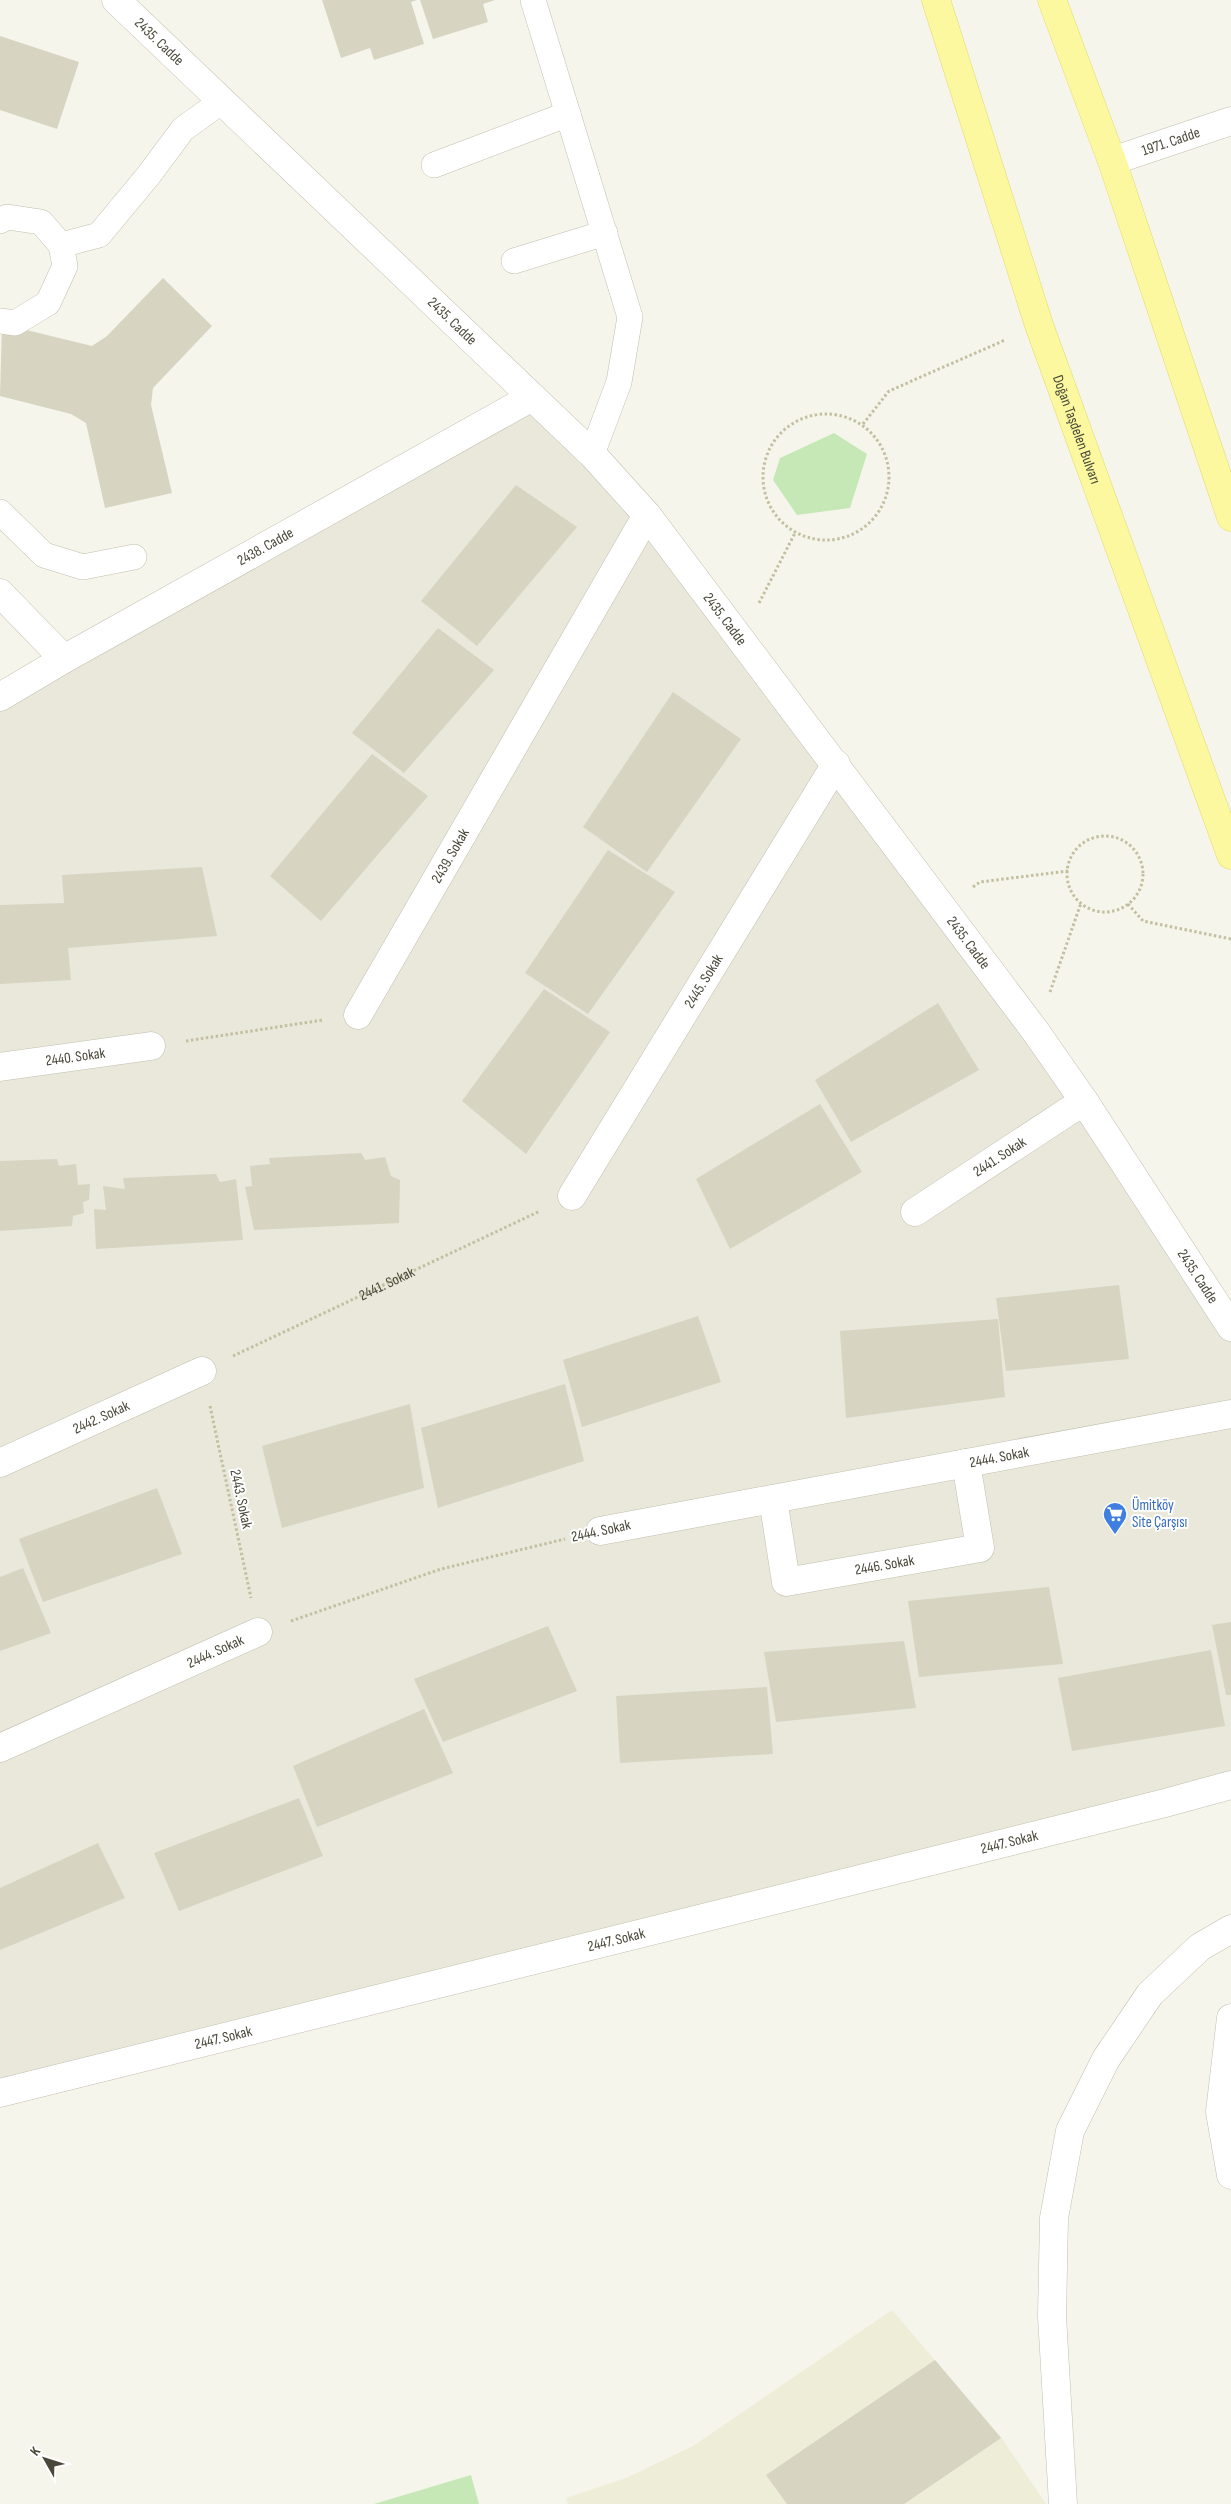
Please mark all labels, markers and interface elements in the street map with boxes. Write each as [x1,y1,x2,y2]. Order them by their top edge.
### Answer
street label: 2435. Cadde [131,13,188,69]
street label: 1971. Cadde [1139,123,1202,160]
street label: 2435. Cadde [424,293,481,349]
street label: Doğan Taşdelen Bulvarı [1048,372,1105,486]
street label: 2438. Cadde [234,523,297,570]
street label: 2435. Cadde [699,589,751,649]
street label: 2439. Sokak [427,825,473,886]
street label: 2435. Cadde [943,912,995,973]
street label: 2445. Sokak [680,950,727,1011]
street label: 2440. Sokak [44,1043,107,1070]
street label: 2441. Sokak [969,1132,1030,1181]
street label: 2435. Cadde [1173,1245,1223,1307]
street label: 2441. Sokak [356,1262,418,1305]
street label: 2442. Sokak [70,1396,133,1438]
street label: 2444. Sokak [968,1442,1031,1472]
street label: 2443. Sokak [225,1468,257,1531]
place label: Ümitköy Site Çarşısı [1132,1496,1187,1532]
supermarket icon: Ümitköy Site Çarşısı [1102,1501,1128,1535]
street label: 2444. Sokak [570,1515,633,1547]
street label: 2446. Sokak [853,1550,916,1579]
street label: 2444. Sokak [184,1630,247,1672]
street label: 2447. Sokak [979,1825,1040,1858]
street label: 2447. Sokak [586,1923,647,1956]
street label: 2447. Sokak [193,2021,254,2054]
north arrow [20,2434,70,2484]
text: K [27,2443,44,2459]

